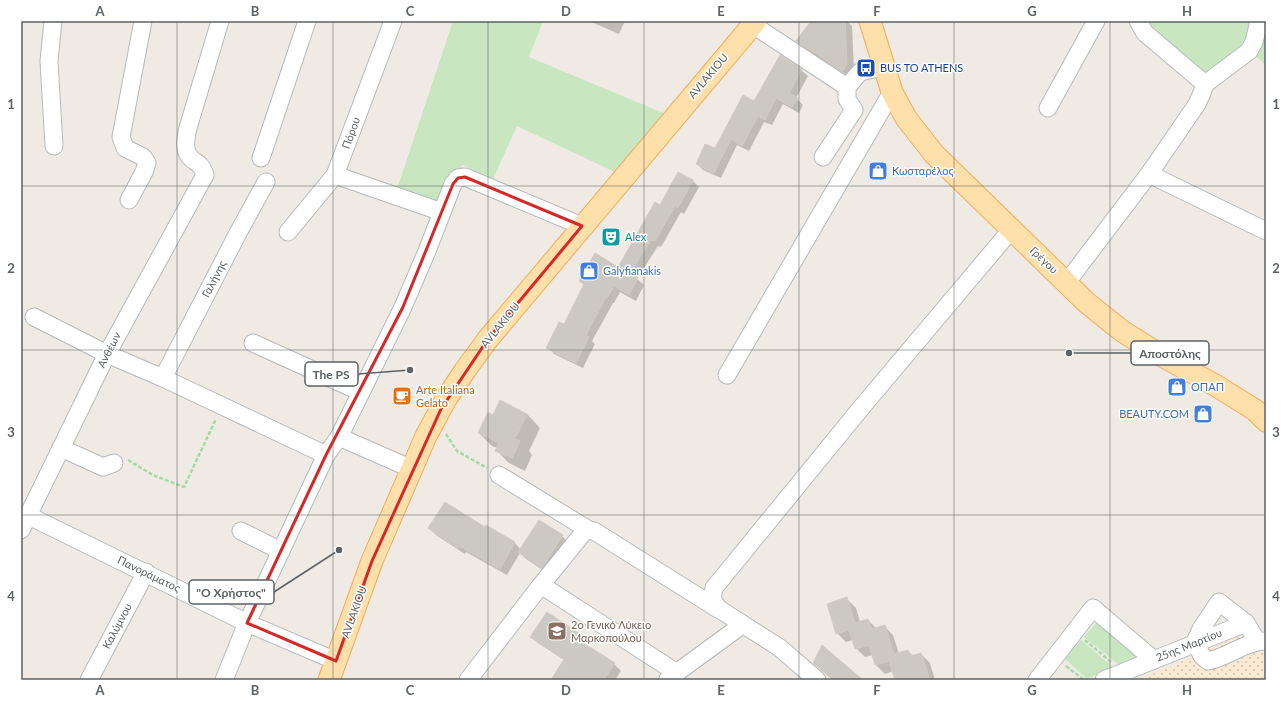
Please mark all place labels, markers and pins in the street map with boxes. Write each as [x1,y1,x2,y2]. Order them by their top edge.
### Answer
bus stop icon: BUS TO ATHENS [855,57,877,79]
place label: BUS TO ATHENS [880,61,963,74]
shop icon: Κωσταρέλος [867,160,889,182]
place label: Κωσταρέλος [892,164,954,177]
theatre icon: Alex [600,226,622,248]
place label: Alex [625,230,647,243]
shop icon: Galyfianakis [578,260,600,282]
place label: Galyfianakis [603,264,661,277]
callout: Αποστόλης [1131,341,1209,365]
callout: The PS [305,362,358,386]
shop icon: ΟΠΑΠ [1166,376,1188,398]
place label: ΟΠΑΠ [1191,380,1224,393]
place label: Arte Italiana Gelato [416,383,475,409]
cafe icon: Arte Italiana Gelato [391,385,413,407]
shop icon: BEAUTY.COM [1192,403,1214,425]
place label: BEAUTY.COM [1119,407,1189,420]
callout: "Ο Χρήστος" [189,580,274,604]
place label: 2ο Γενικό Λύκειο Μαρκοπούλου [571,618,651,644]
school or university icon: 2ο Γενικό Λύκειο Μαρκοπούλου [546,620,568,642]

